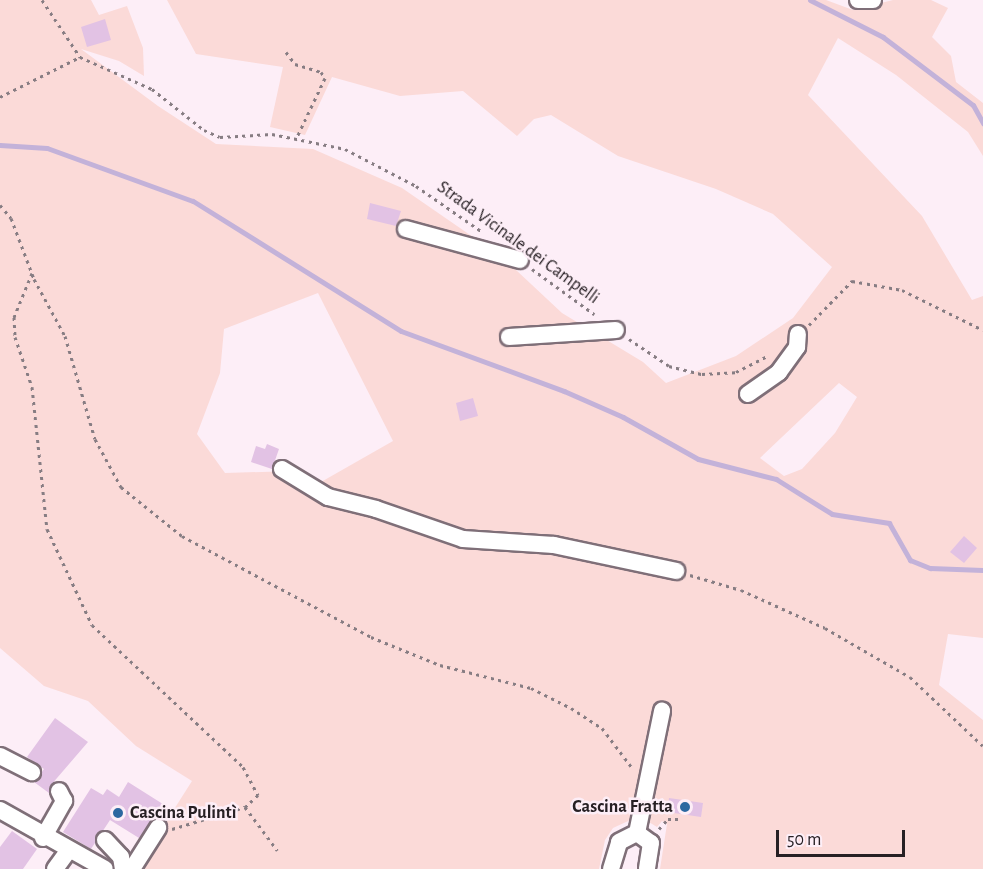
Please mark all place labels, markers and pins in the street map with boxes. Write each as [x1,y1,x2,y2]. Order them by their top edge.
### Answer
place label: Cascina Fratta [572,796,673,818]
marker: Cascina Fratta [678,800,692,814]
place label: Cascina Pulintì [130,802,236,824]
marker: Cascina Pulintì [111,806,125,820]

